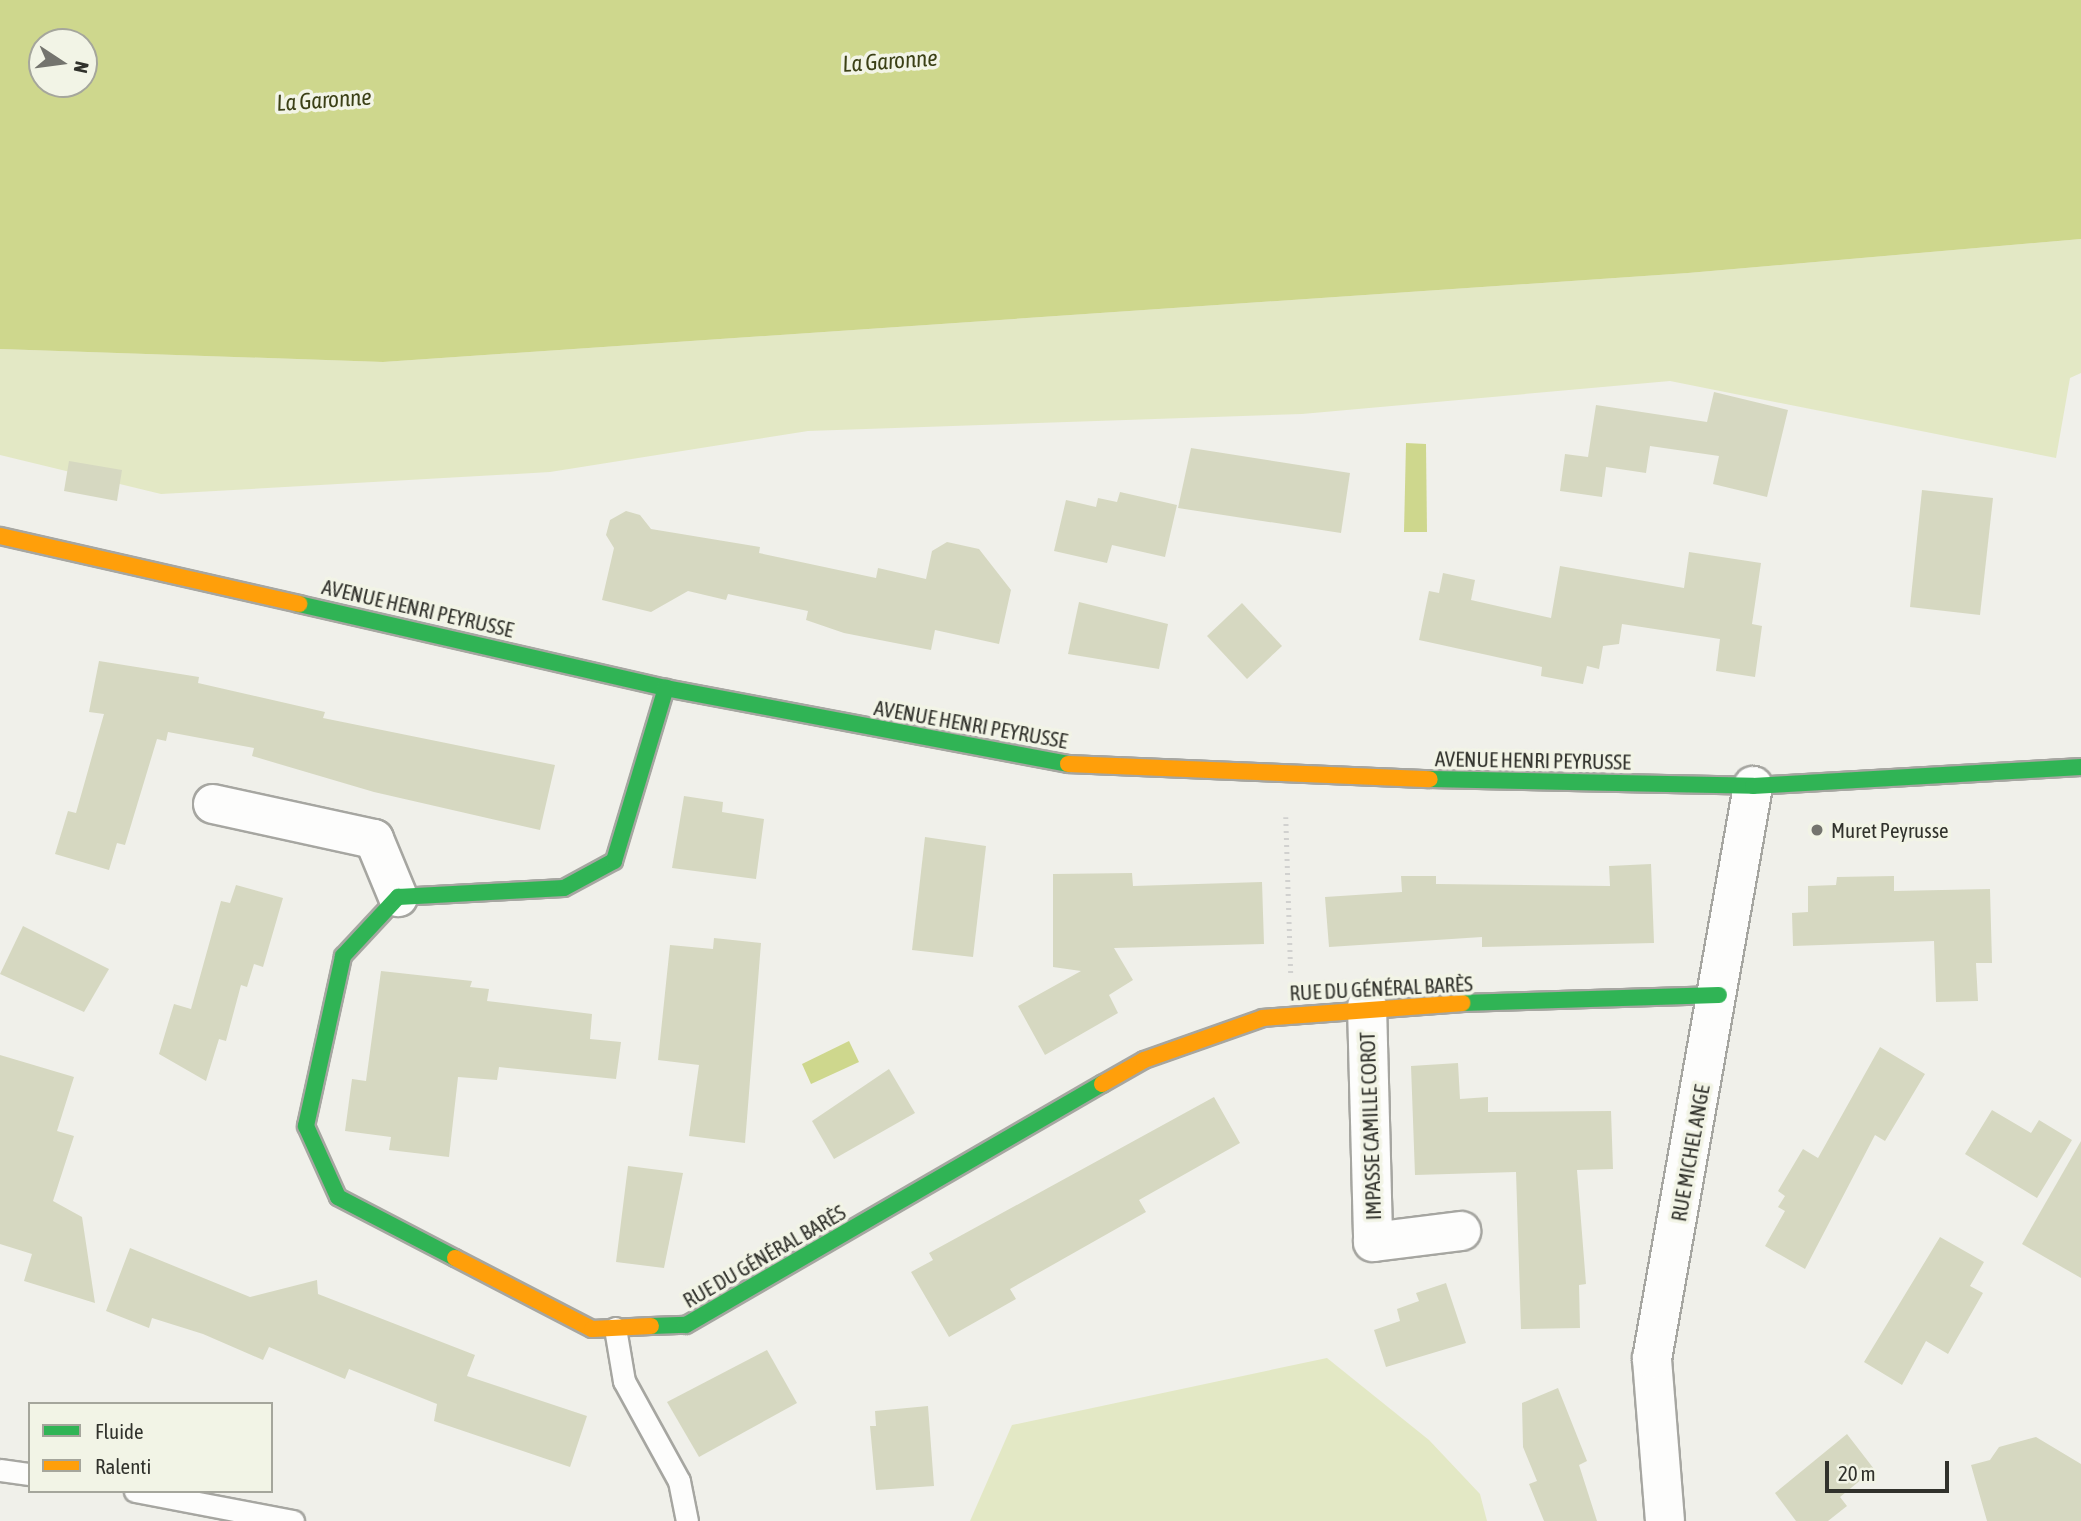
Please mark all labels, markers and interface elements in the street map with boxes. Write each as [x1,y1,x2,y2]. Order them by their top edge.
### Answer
north arrow [28,28,98,98]
water label: La Garonne [842,44,938,78]
text: N [70,59,93,75]
water label: La Garonne [276,83,372,117]
street label: AVENUE HENRI PEYRUSSE [320,574,516,642]
street label: AVENUE HENRI PEYRUSSE [872,695,1070,753]
street label: AVENUE HENRI PEYRUSSE [1435,746,1631,774]
place label: Muret Peyrusse [1831,817,1949,843]
marker: Muret Peyrusse [1809,822,1825,838]
street label: RUE DU GÉNÉRAL BARÈS [1289,971,1473,1005]
street label: IMPASSE CAMILLE COROT [1354,1031,1386,1221]
street label: RUE MICHEL ANGE [1666,1083,1714,1223]
street label: RUE DU GÉNÉRAL BARÈS [678,1199,850,1313]
legend [28,1402,273,1493]
text: Fluide [95,1419,144,1443]
scale bar [1829,1448,1953,1492]
text: Ralenti [95,1454,151,1478]
text: 20 m [1838,1461,1876,1485]

